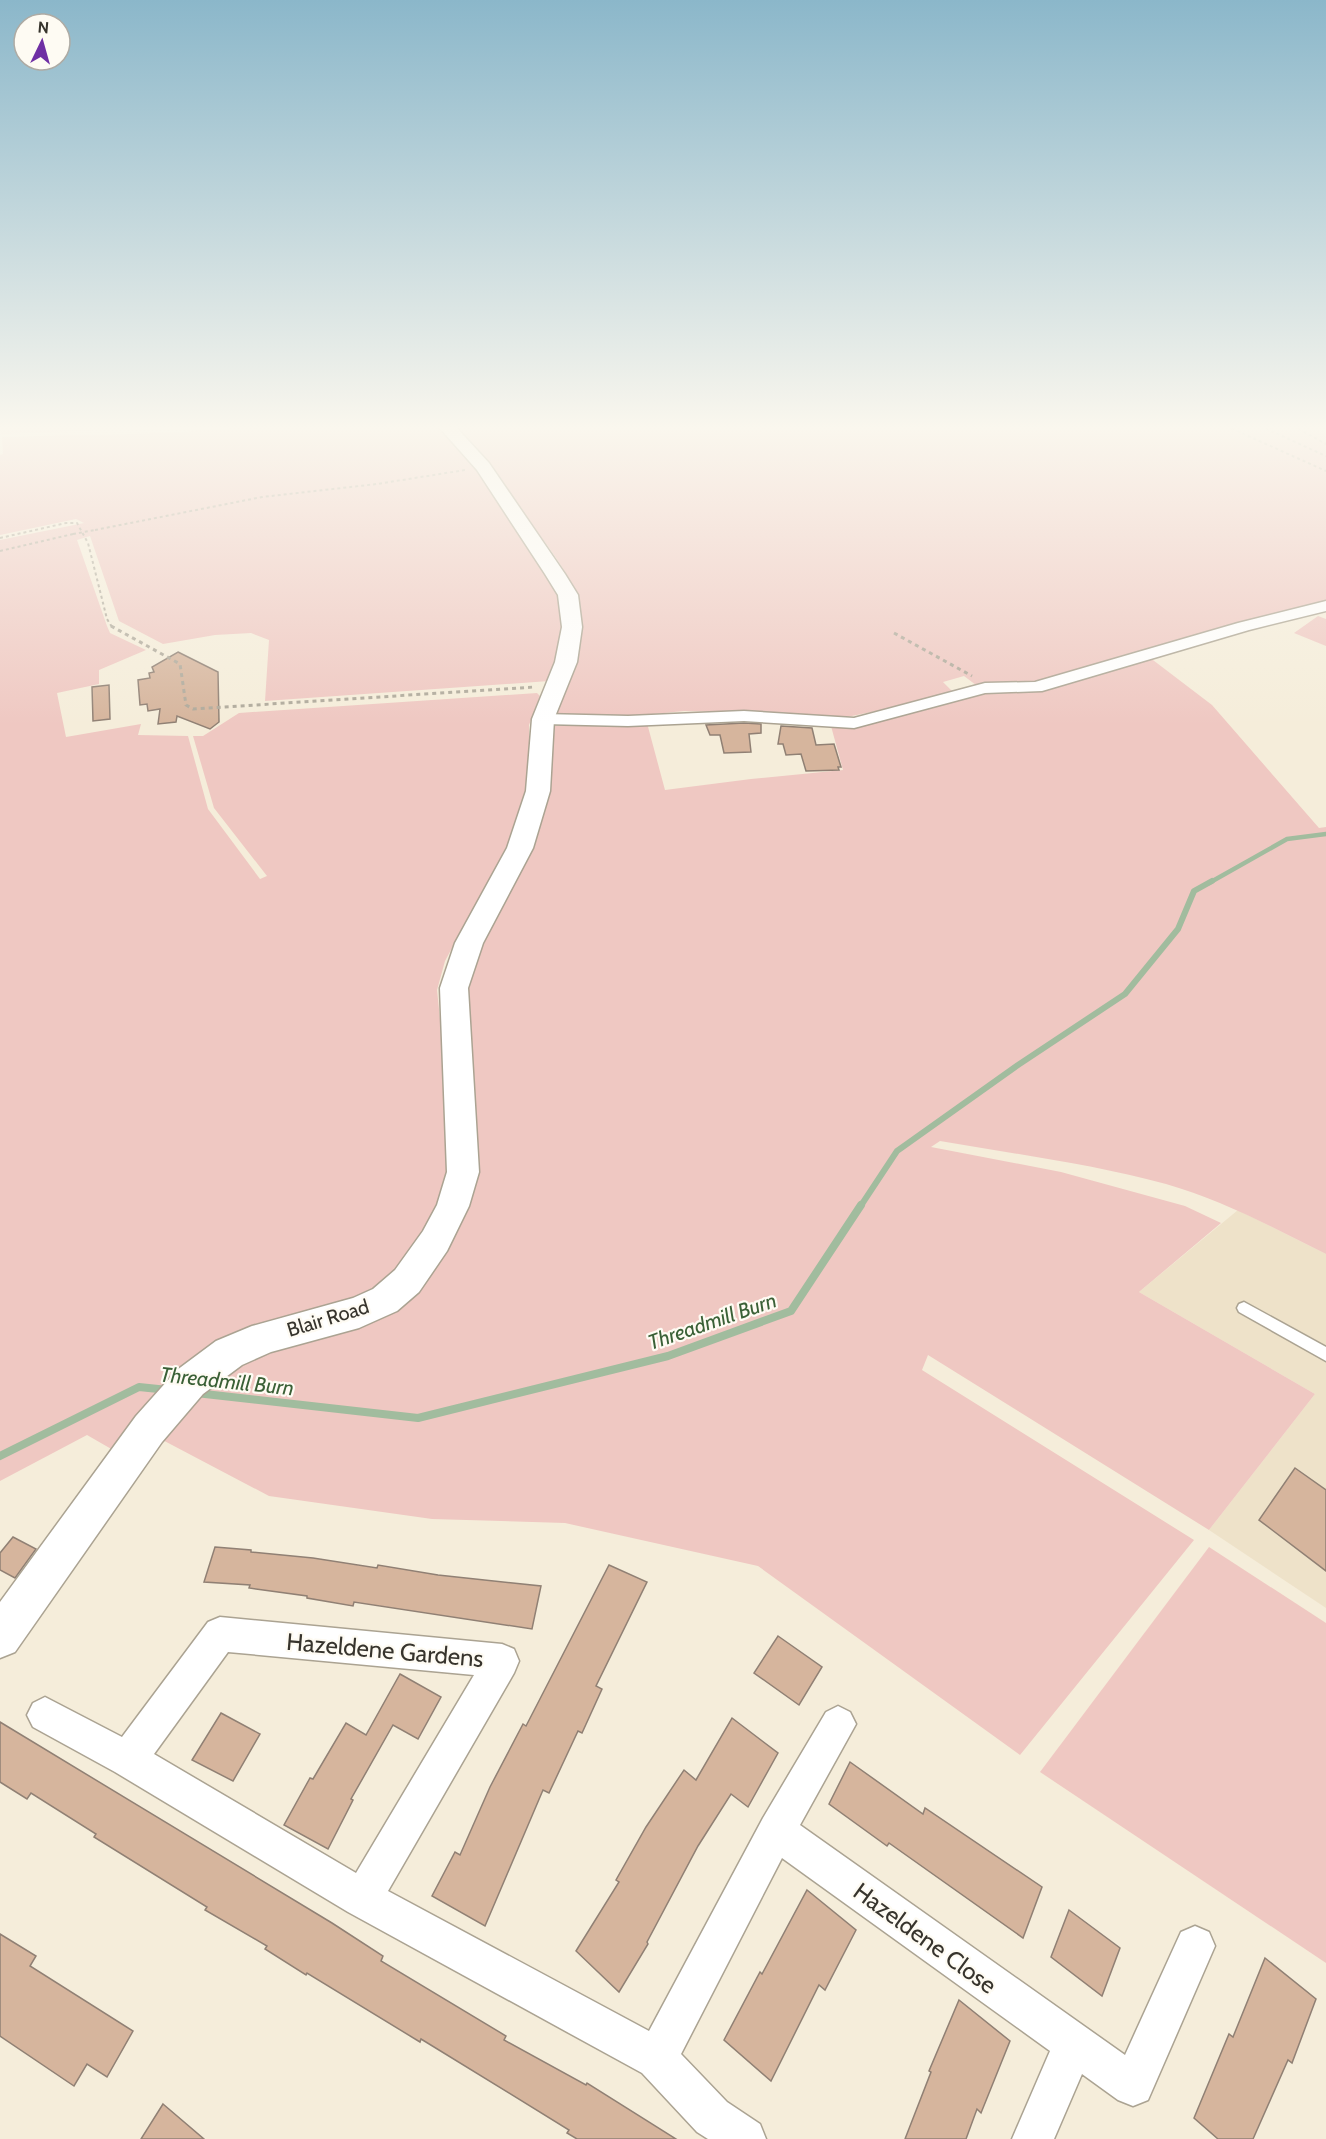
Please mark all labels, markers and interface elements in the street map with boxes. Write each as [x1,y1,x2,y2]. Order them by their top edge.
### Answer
north arrow [12,12,72,72]
text: N [37,18,50,38]
water label: Threadmill Burn [644,1287,780,1355]
street label: Blair Road [284,1294,372,1342]
water label: Threadmill Burn [159,1362,295,1400]
street label: Hazeldene Gardens [285,1627,485,1673]
street label: Hazeldene Close [848,1876,1002,2000]

